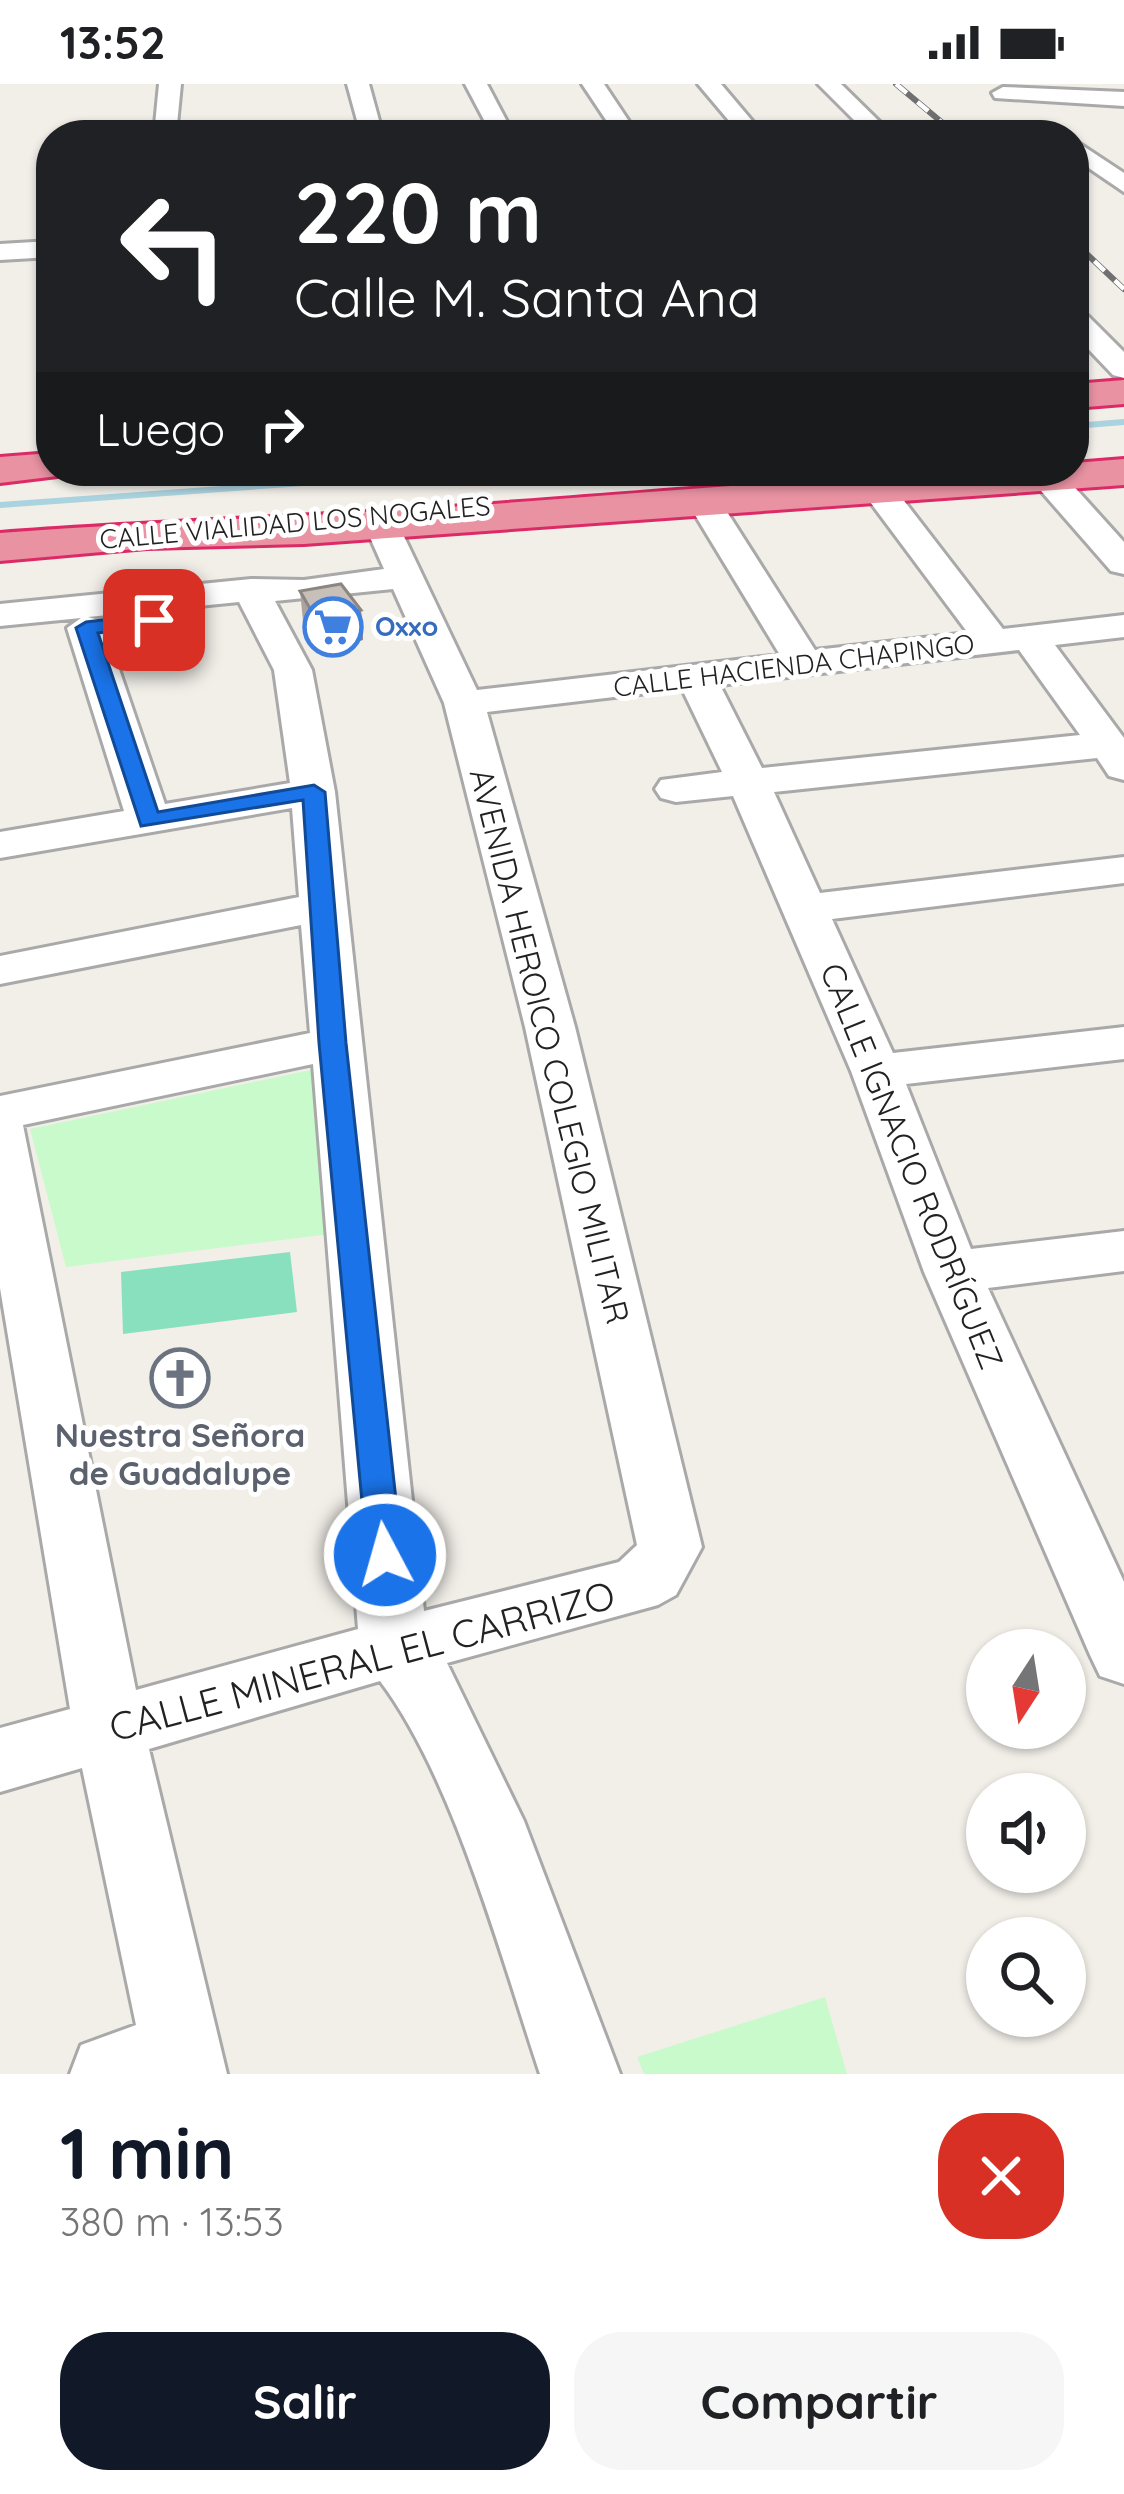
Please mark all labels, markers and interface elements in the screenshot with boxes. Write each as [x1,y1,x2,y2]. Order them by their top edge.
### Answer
text: 13:52 [60,14,165,70]
text: 220 m [294,159,542,264]
icon: left [96,168,252,324]
text: Calle M. Santa Ana [294,263,760,331]
icon: right [249,396,315,462]
text: Luego [96,401,225,457]
street label: CALLE VIALIDAD LOS NOGALES [98,488,492,556]
pin [103,569,205,671]
icon: arrive [121,587,187,653]
supermarket icon: Oxxo [302,596,364,658]
place label: Oxxo [375,609,438,643]
street label: CALLE HACIENDA CHAPINGO [612,626,976,704]
street label: AVENIDA HEROICO COLEGIO MILITAR [462,764,639,1328]
street label: CALLE IGNACIO RODRÍGUEZ [812,957,1013,1375]
church icon: Nuestra Señora de Guadalupe [149,1347,211,1409]
place label: Nuestra Señora de Guadalupe [55,1414,305,1493]
position arrow [322,1492,448,1618]
street label: CALLE MINERAL EL CARRIZO [104,1569,620,1752]
north arrow [966,1629,1086,1749]
map controls [966,1629,1086,2037]
button: sound [966,1773,1086,1893]
button: search [966,1917,1086,2037]
text: 1 min [60,2107,234,2197]
button: close [938,2113,1064,2239]
text: 380 m · 13:53 [60,2197,284,2246]
button: Salir [60,2332,550,2470]
button: Compartir [574,2332,1064,2470]

